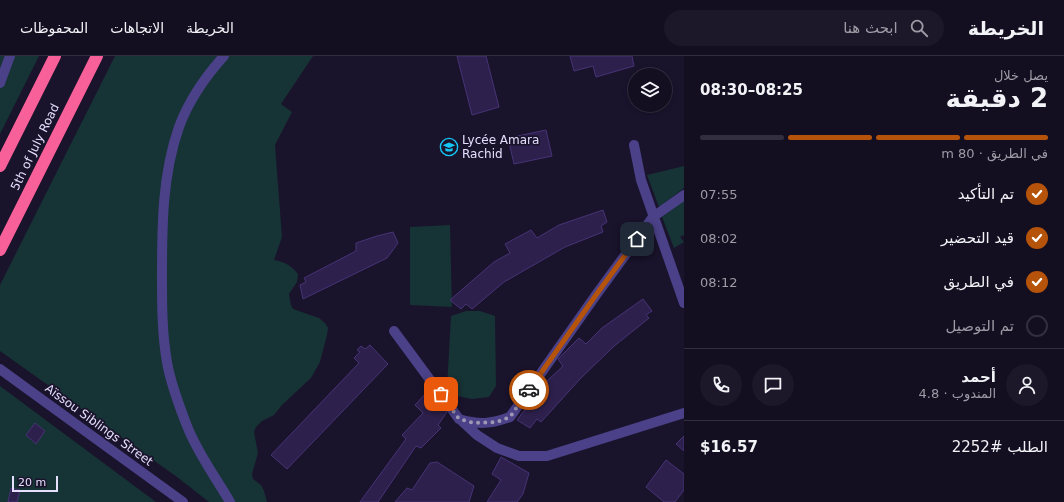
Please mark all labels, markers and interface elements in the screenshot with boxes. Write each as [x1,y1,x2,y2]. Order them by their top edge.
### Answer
search box [664,10,944,46]
icon: search [908,17,930,39]
text: الخريطة [968,17,1044,39]
text: ابحث هنا [843,19,898,37]
text: المحفوظات [20,20,88,36]
text: الاتجاهات [110,20,164,36]
text: الخريطة [186,20,234,36]
map controls [628,68,672,112]
button: layers [628,68,672,112]
text: يصل خلال [994,68,1048,83]
text: 08:25–08:30 [700,81,803,99]
text: 2 دقيقة [945,83,1048,113]
street label: 5th of July Road [8,101,62,193]
place label: Lycée Amara Rachid [462,133,539,161]
school or university icon: Lycée Amara Rachid [439,137,459,157]
text: في الطريق · 80 m [941,146,1048,161]
icon: check [1026,183,1048,205]
text: تم التأكيد [958,185,1014,203]
text: 07:55 [700,187,737,202]
pin [620,222,654,256]
icon: check [1026,227,1048,249]
icon: home [626,228,648,250]
text: قيد التحضير [941,229,1014,247]
text: 08:02 [700,231,737,246]
icon: check [1026,271,1048,293]
text: في الطريق [944,273,1014,291]
text: 08:12 [700,275,737,290]
text: تم التوصيل [945,317,1014,335]
button: phone [700,364,742,406]
button: chat [752,364,794,406]
button: person [1006,364,1048,406]
text: أحمد [961,368,996,386]
courier [509,370,549,410]
pin [424,377,458,411]
icon: car [518,379,540,401]
street label: Aïssou Siblings Street [42,381,156,469]
icon: bag [430,383,452,405]
text: المندوب · 4.8 [919,386,996,401]
text: $16.57 [700,438,758,456]
text: الطلب #2252 [952,438,1048,456]
scale bar [12,474,58,493]
text: 20 m [18,476,46,489]

